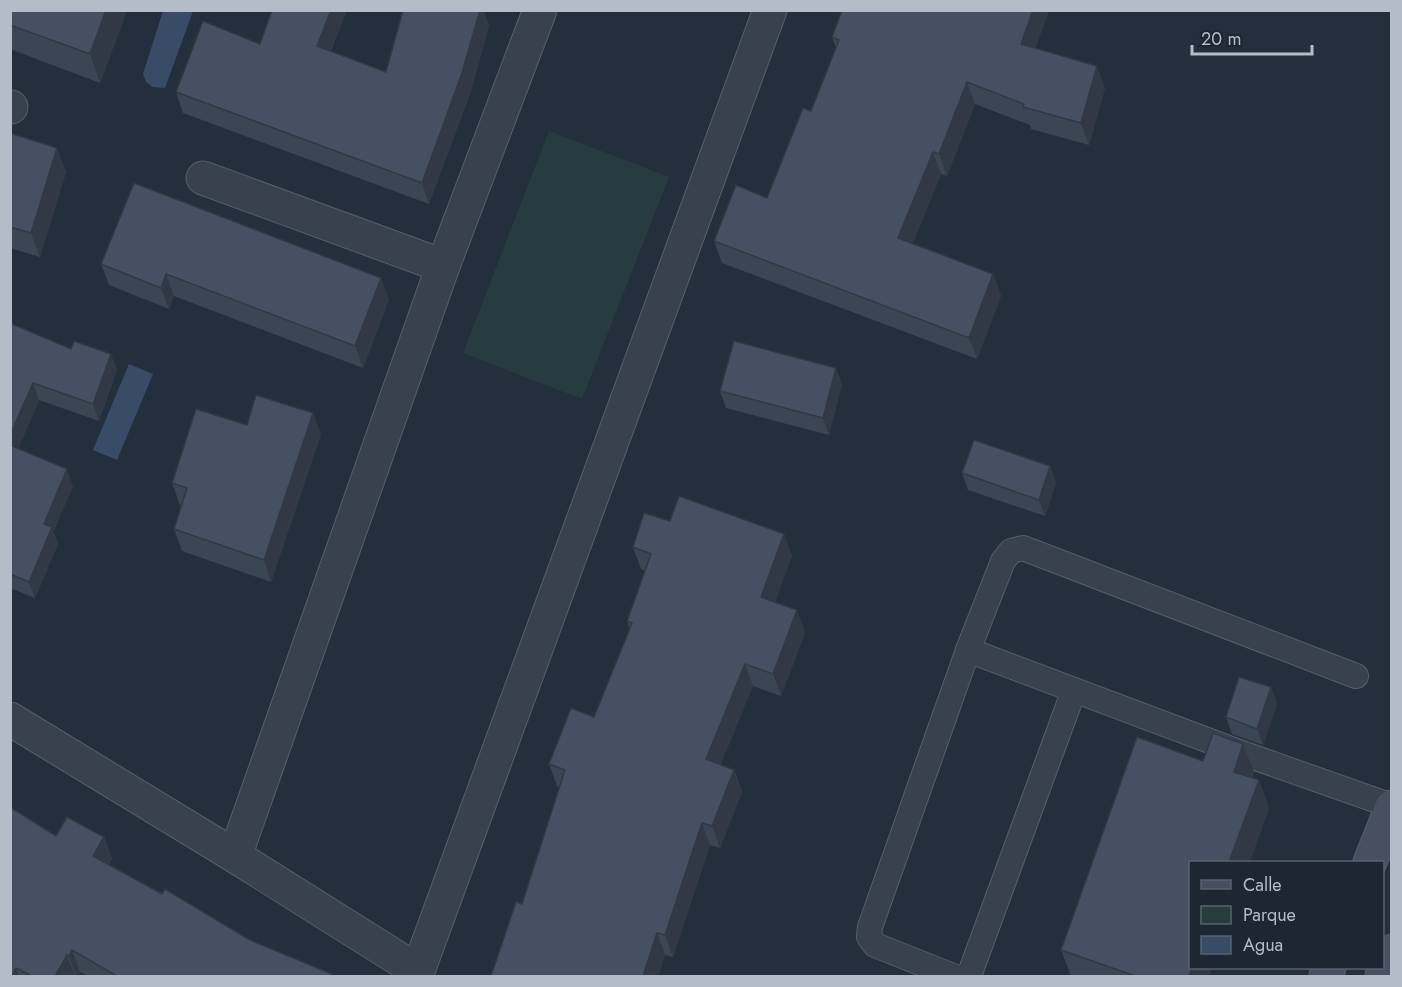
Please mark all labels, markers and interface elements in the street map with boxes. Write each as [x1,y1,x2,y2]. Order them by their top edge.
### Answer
scale bar [1192,18,1312,56]
text: 20 m [1201,26,1241,52]
legend [1189,861,1384,969]
text: Calle [1243,872,1282,898]
text: Parque [1243,902,1296,928]
text: Agua [1243,932,1283,958]

